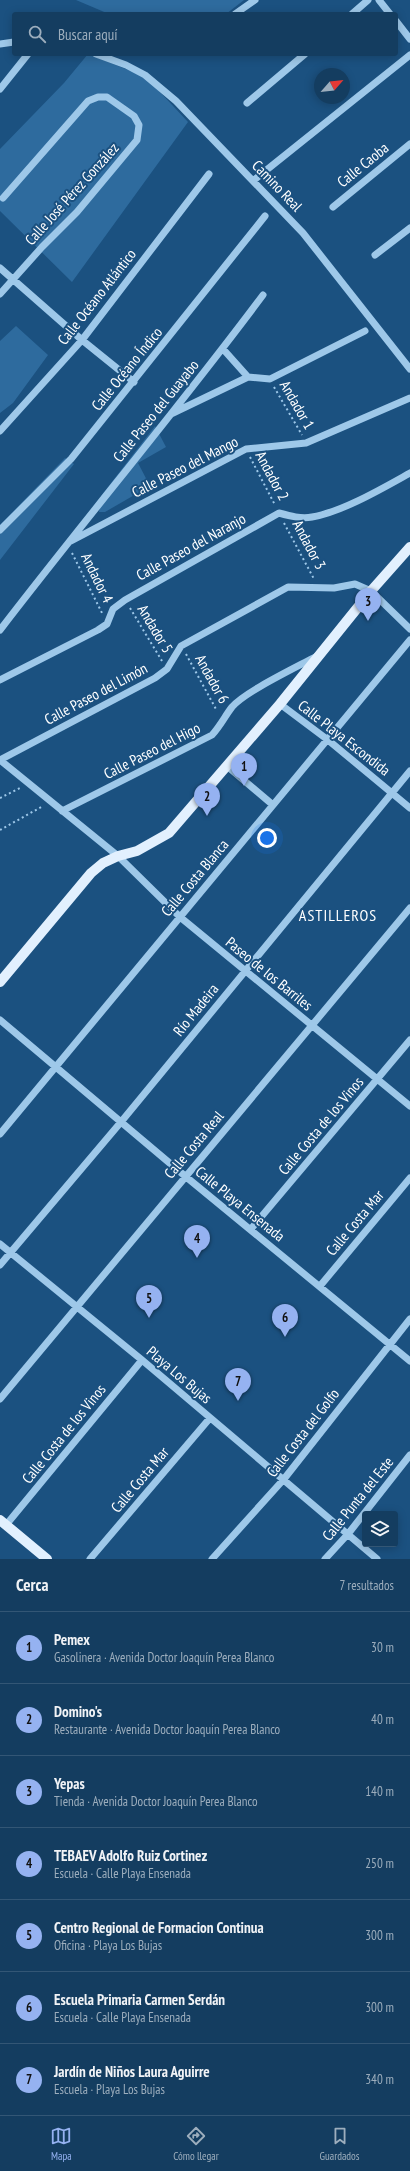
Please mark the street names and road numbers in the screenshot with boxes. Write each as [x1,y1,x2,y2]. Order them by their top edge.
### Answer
street label: Calle Caoba [333,138,392,191]
street label: Calle José Pérez González [21,139,123,249]
street label: Camino Real [248,156,307,216]
street label: Calle Océano Atlántico [53,245,140,348]
street label: Calle Océano Índico [87,323,166,414]
street label: Calle Paseo del Guayabo [109,356,203,466]
street label: Andador 1 [276,377,319,433]
street label: Calle Paseo del Mango [128,432,241,502]
street label: Andador 2 [252,448,293,504]
street label: Calle Paseo del Naranjo [133,509,249,584]
street label: Andador 3 [289,517,330,573]
street label: Andador 4 [77,550,118,606]
street label: Andador 5 [134,601,177,656]
street label: Andador 6 [191,651,234,707]
street label: Calle Paseo del Limón [41,658,151,729]
street label: Calle Playa Escondida [294,696,394,780]
street label: Calle Paseo del Higo [100,718,203,783]
street label: Calle Costa Blanca [157,835,232,920]
street label: Paseo de los Barriles [222,933,317,1015]
street label: Río Madeira [169,980,222,1040]
street label: Calle Costa de los Vinos [274,1073,367,1179]
street label: Calle Costa Real [160,1107,228,1182]
street label: Calle Playa Ensenada [192,1162,289,1245]
street label: Calle Costa Mar [322,1185,388,1259]
street label: Playa Los Bujas [143,1342,216,1407]
street label: Calle Costa de los Vinos [18,1380,110,1487]
street label: Calle Costa del Golfo [262,1385,343,1481]
street label: Calle Costa Mar [107,1442,173,1516]
street label: Calle Punta del Este [318,1453,397,1545]

